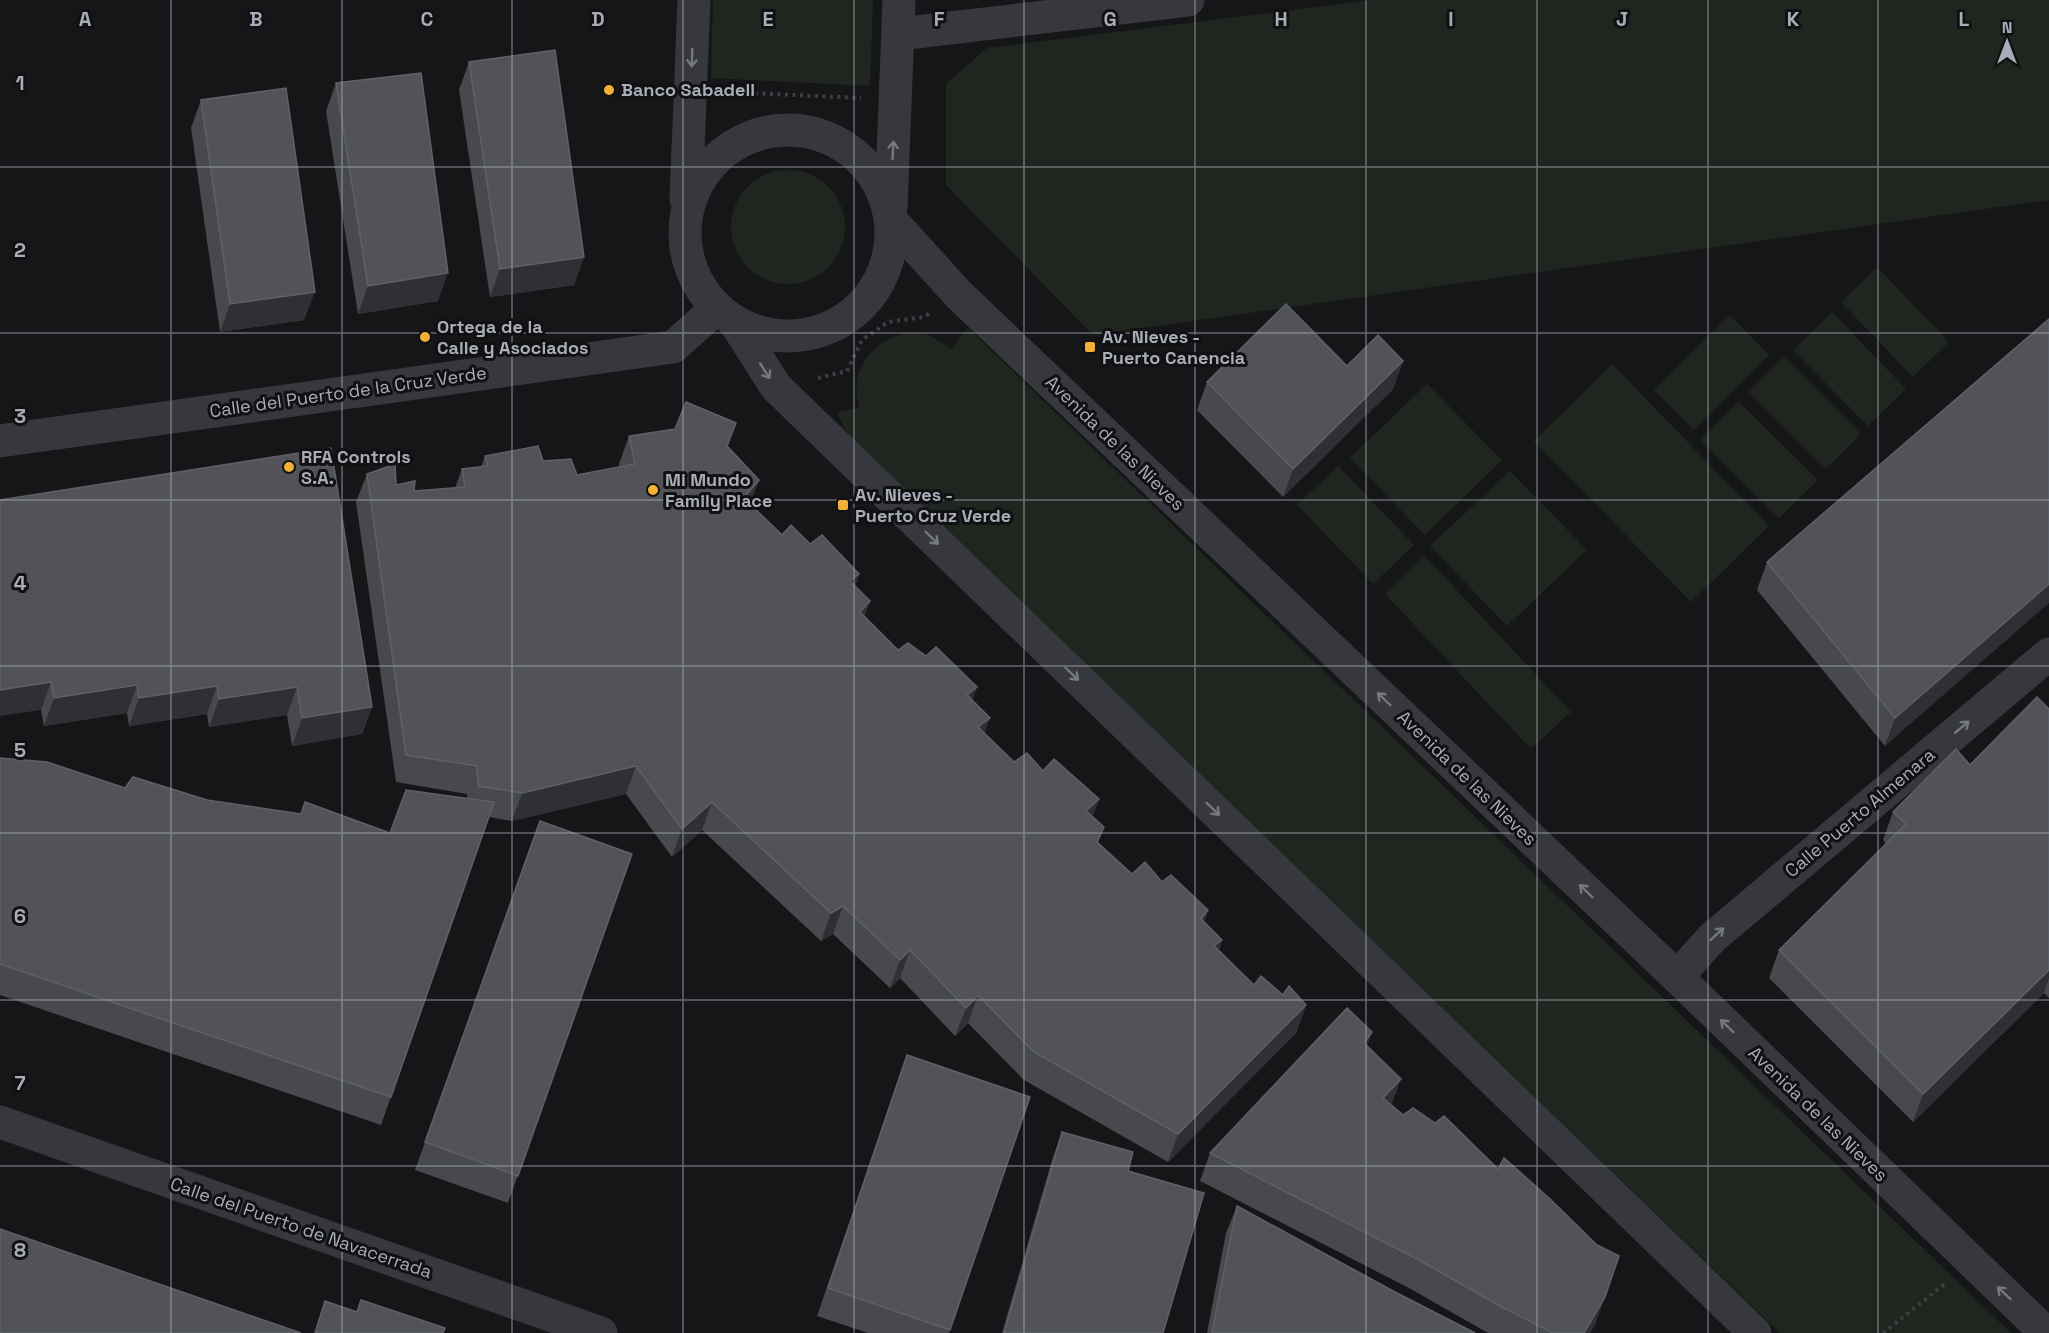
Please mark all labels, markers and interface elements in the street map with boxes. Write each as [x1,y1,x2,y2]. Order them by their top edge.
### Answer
text: A [79,6,92,32]
text: B [249,6,263,32]
text: C [421,6,434,32]
text: D [591,6,605,32]
text: E [762,6,774,32]
text: F [934,6,945,32]
text: G [1103,6,1117,32]
text: H [1274,6,1288,32]
text: I [1448,6,1454,32]
text: J [1616,6,1628,32]
text: K [1787,6,1800,32]
text: L [1959,6,1970,32]
north arrow [1977,12,2037,72]
text: N [2002,17,2012,38]
one-way arrow [687,48,698,68]
text: 1 [15,70,25,96]
place label: Banco Sabadell [621,78,755,101]
marker: Banco Sabadell [602,83,616,97]
one-way arrow [888,141,899,161]
text: 2 [14,237,26,263]
place label: Ortega de la Calle y Asociados [437,315,588,359]
place label: Av. Nieves - Puerto Canencia [1102,325,1246,369]
marker: Ortega de la Calle y Asociados [418,330,432,344]
marker: Av. Nieves - Puerto Canencia [1083,340,1097,354]
street label: Calle del Puerto de la Cruz Verde [208,361,488,422]
one-way arrow [760,362,772,379]
street label: Avenida de las Nieves [1041,370,1190,515]
text: 3 [14,403,26,429]
place label: RFA Controls S.A. [301,445,411,489]
marker: RFA Controls S.A. [282,460,296,474]
place label: Mi Mundo Family Place [665,468,772,512]
marker: Mi Mundo Family Place [646,483,660,497]
place label: Av. Nieves - Puerto Cruz Verde [855,483,1011,527]
marker: Av. Nieves - Puerto Cruz Verde [836,498,850,512]
one-way arrow [924,531,939,545]
text: 4 [14,570,27,596]
one-way arrow [1065,667,1080,681]
one-way arrow [1377,692,1392,706]
street label: Avenida de las Nieves [1393,705,1542,850]
one-way arrow [1954,721,1970,734]
text: 5 [14,737,26,763]
street label: Calle Puerto Almenara [1780,743,1939,882]
one-way arrow [1205,802,1220,817]
one-way arrow [1579,884,1594,899]
text: 6 [14,903,26,929]
one-way arrow [1709,927,1724,942]
one-way arrow [1720,1019,1735,1033]
street label: Avenida de las Nieves [1744,1041,1893,1186]
text: 7 [14,1070,26,1096]
street label: Calle del Puerto de Navacerrada [167,1172,435,1283]
text: 8 [14,1237,26,1263]
one-way arrow [1996,1286,2011,1300]

